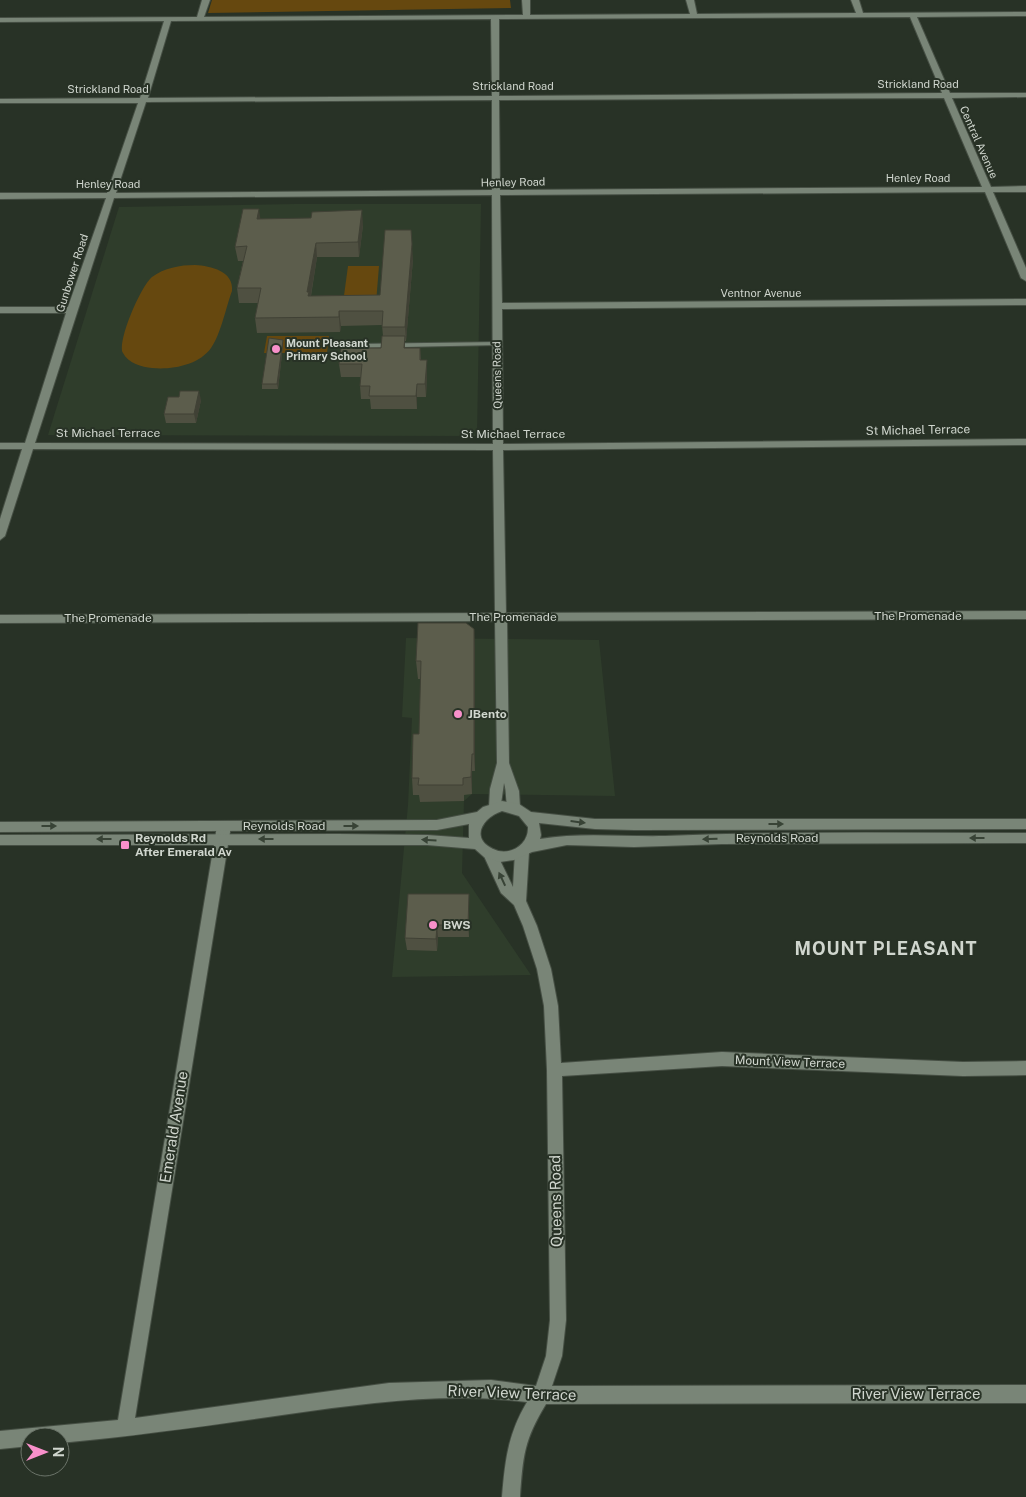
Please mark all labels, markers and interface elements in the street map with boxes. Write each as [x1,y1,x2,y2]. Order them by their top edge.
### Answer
street label: Strickland Road [877,78,959,90]
street label: Strickland Road [472,80,554,92]
street label: Strickland Road [67,83,149,95]
street label: Central Avenue [958,104,1000,180]
street label: Henley Road [886,172,950,184]
street label: Henley Road [481,175,545,189]
street label: Henley Road [76,178,140,190]
street label: Gunbower Road [54,232,90,314]
street label: Ventnor Avenue [721,287,801,299]
place label: Mount Pleasant Primary School [286,337,369,362]
street label: Queens Road [490,341,504,409]
marker: Mount Pleasant Primary School [270,343,282,355]
street label: St Michael Terrace [866,422,971,438]
street label: St Michael Terrace [56,426,160,440]
street label: St Michael Terrace [461,427,565,441]
street label: The Promenade [874,609,962,623]
street label: The Promenade [469,610,557,624]
street label: The Promenade [64,611,152,625]
place label: JBento [468,707,507,721]
marker: JBento [452,708,464,720]
one-way arrow [571,818,587,826]
street label: Reynolds Road [243,819,325,833]
one-way arrow [768,820,784,828]
one-way arrow [41,822,57,830]
one-way arrow [343,822,359,830]
place label: Reynolds Rd After Emerald Av [135,831,232,859]
street label: Reynolds Road [736,831,818,845]
one-way arrow [969,834,985,842]
one-way arrow [258,835,274,843]
one-way arrow [96,836,112,844]
one-way arrow [421,836,437,844]
one-way arrow [702,836,718,844]
marker: Reynolds Rd After Emerald Av [119,839,131,851]
one-way arrow [497,872,505,886]
place label: BWS [443,918,471,932]
marker: BWS [427,919,439,931]
district label: MOUNT PLEASANT [794,938,978,959]
street label: Mount View Terrace [735,1053,846,1071]
street label: Emerald Avenue [156,1070,191,1184]
street label: Queens Road [546,1155,565,1247]
street label: River View Terrace [447,1382,577,1403]
street label: River View Terrace [851,1385,981,1402]
north arrow [20,1427,70,1477]
text: N [50,1447,66,1457]

